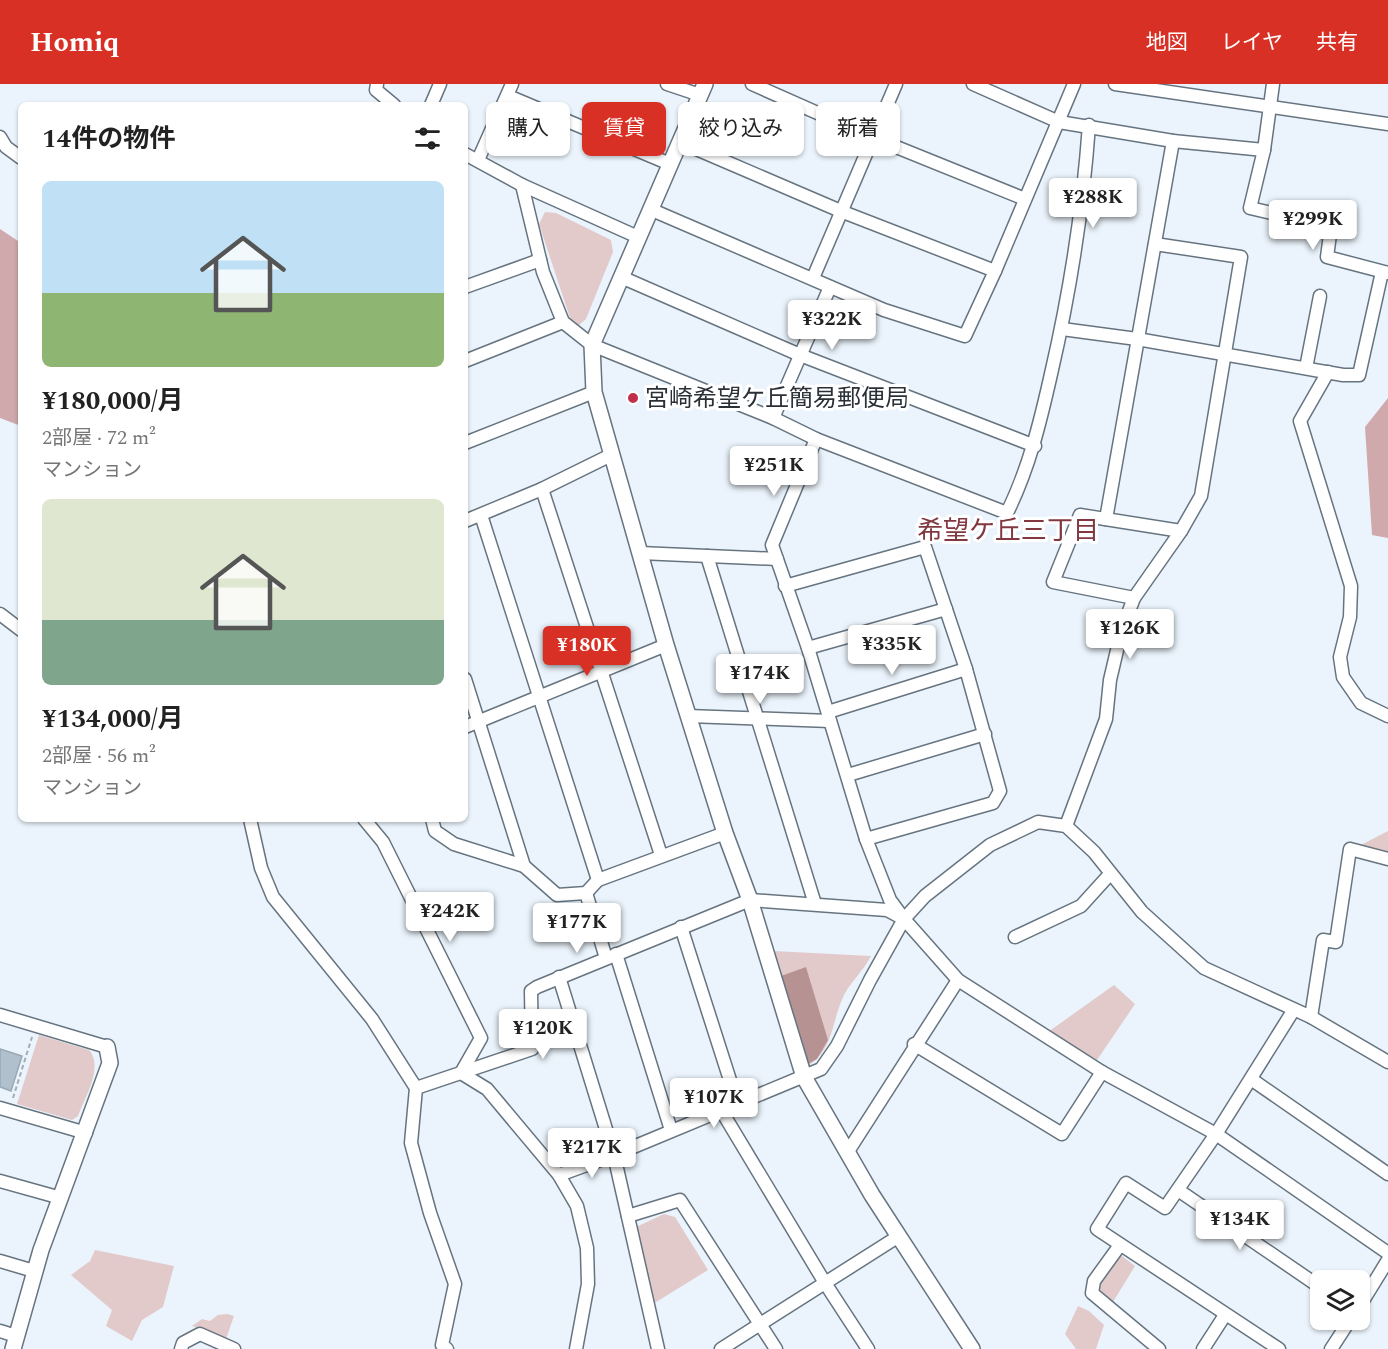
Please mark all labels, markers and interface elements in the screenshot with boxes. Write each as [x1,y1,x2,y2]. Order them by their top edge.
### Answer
text: Homiq [30,21,119,64]
text: 地図 [1146,27,1188,59]
text: レイヤ [1221,27,1283,59]
text: 共有 [1316,27,1358,59]
chip: 購入 [486,102,570,156]
chip: 賃貸 [582,102,666,156]
chip: 絞り込み [678,102,804,156]
chip: 新着 [816,102,900,156]
text: 14件の物件 [42,119,175,159]
icon: filters [411,122,444,155]
pin: ¥288K [1051,178,1135,229]
text: ¥288K [1063,182,1123,212]
pin: ¥299K [1271,200,1355,251]
text: ¥299K [1283,204,1343,234]
icon: home [189,220,297,328]
pin: ¥322K [790,300,874,351]
text: ¥322K [802,304,862,334]
text: ¥180,000/月 [42,381,184,421]
place label: 宮崎希望ケ丘簡易郵便局 [645,381,909,417]
marker: 宮崎希望ケ丘簡易郵便局 [626,391,640,405]
text: 2部屋 · 72 m² [42,423,156,453]
pin: ¥251K [732,446,816,497]
text: ¥251K [744,450,804,480]
text: マンション [42,455,142,485]
district label: 希望ケ丘三丁目 [917,511,1099,551]
icon: home [189,538,297,646]
pin: ¥126K [1088,609,1172,660]
text: ¥126K [1100,613,1160,643]
pin: ¥335K [850,625,934,676]
pin: ¥180K [545,626,629,677]
text: ¥335K [862,629,922,659]
text: ¥180K [557,630,617,660]
pin: ¥174K [718,654,802,705]
text: ¥174K [730,658,790,688]
text: ¥134,000/月 [42,699,184,739]
text: 2部屋 · 56 m² [42,741,156,771]
text: マンション [42,773,142,803]
pin: ¥242K [408,892,492,943]
text: ¥242K [420,896,480,926]
pin: ¥177K [535,903,619,954]
text: ¥177K [547,907,607,937]
pin: ¥120K [501,1009,585,1060]
text: ¥120K [513,1013,573,1043]
pin: ¥107K [672,1078,756,1129]
text: ¥107K [684,1082,744,1112]
pin: ¥217K [550,1128,634,1179]
text: ¥217K [562,1132,622,1162]
pin: ¥134K [1198,1200,1282,1251]
text: ¥134K [1210,1204,1270,1234]
map controls [1310,1270,1370,1330]
button: layers [1310,1270,1370,1330]

